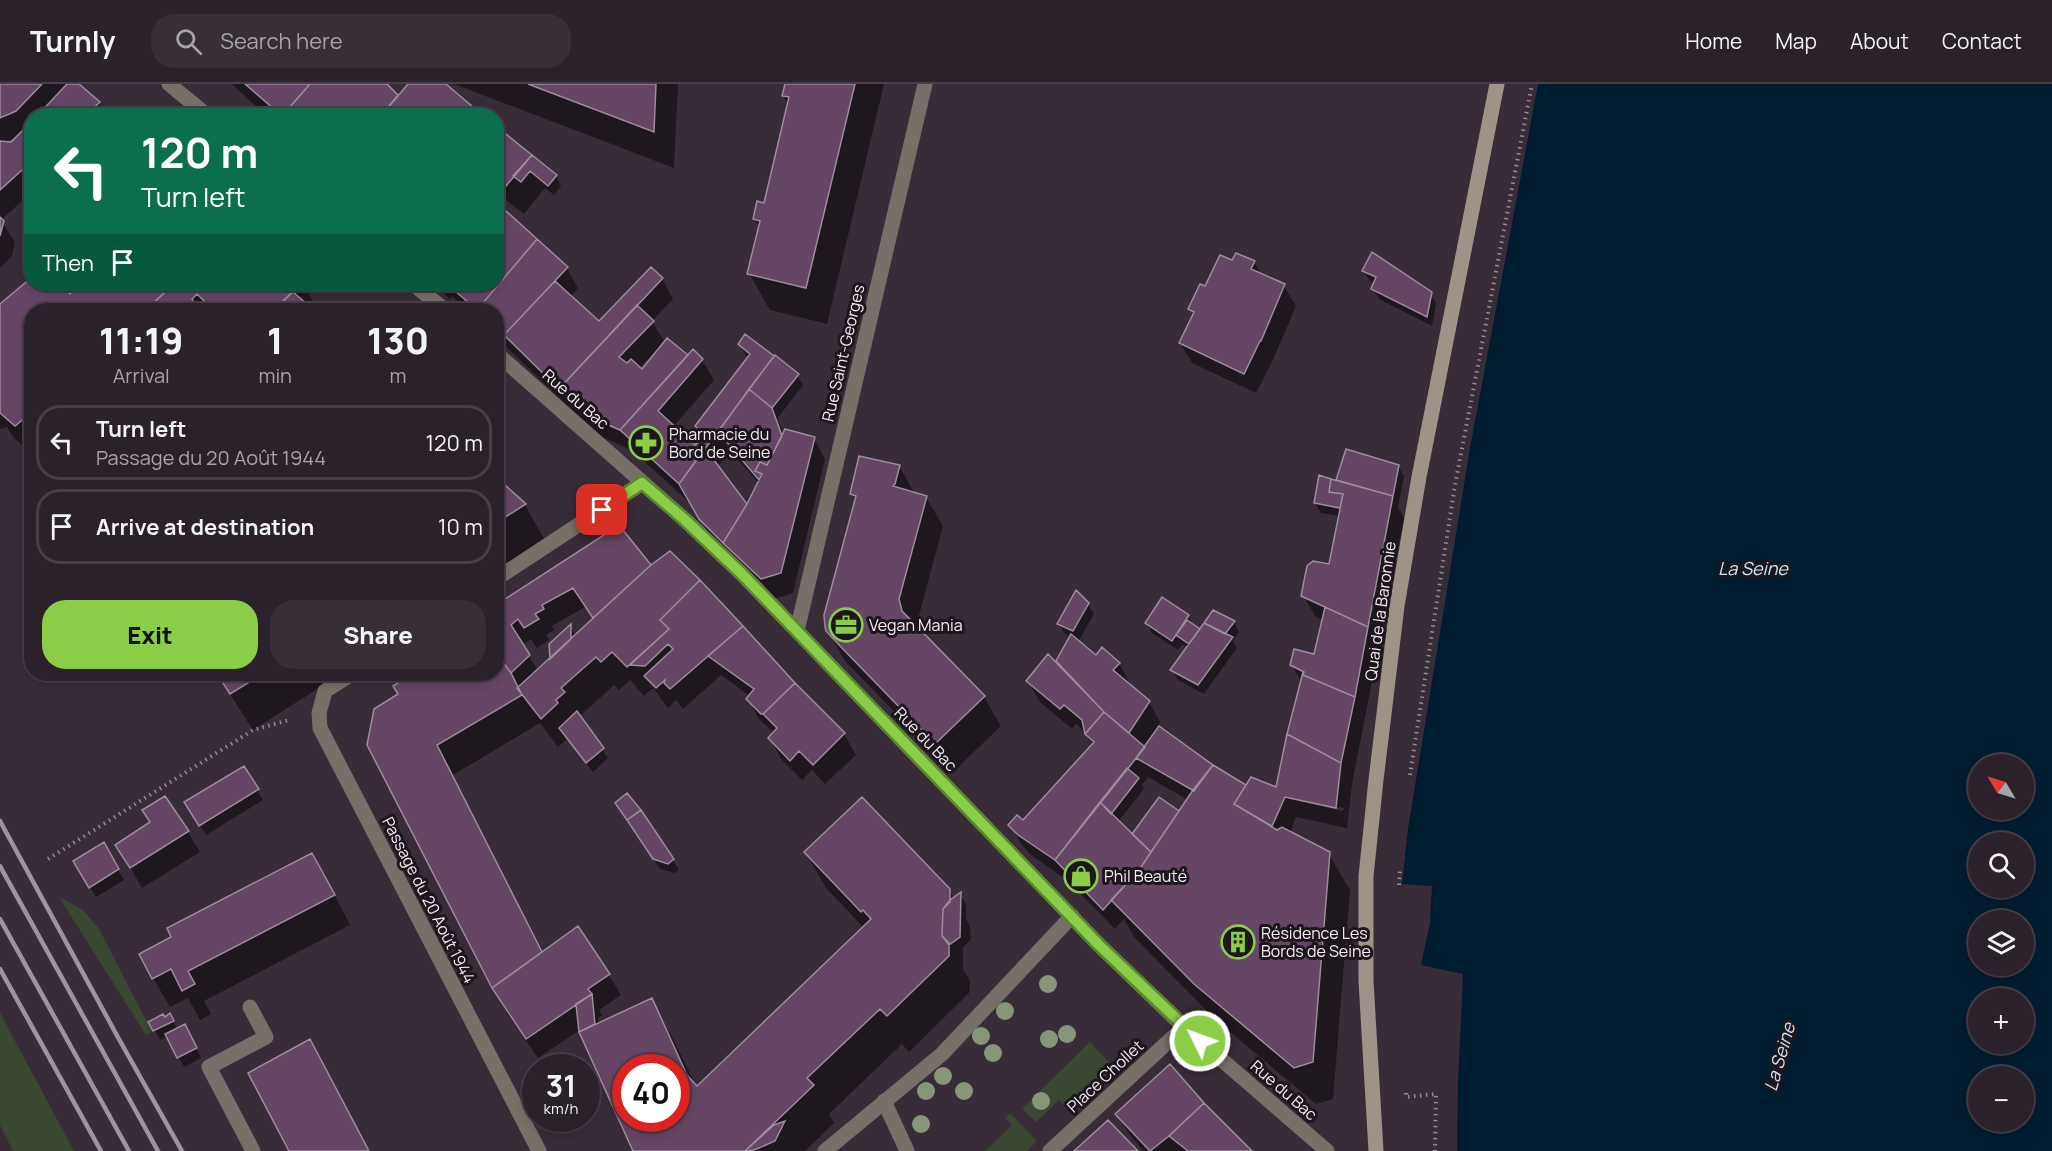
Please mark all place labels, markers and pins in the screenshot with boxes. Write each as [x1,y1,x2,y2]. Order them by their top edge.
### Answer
place label: Pharmacie du Bord de Seine [669,423,770,463]
pharmacy icon: Pharmacie du Bord de Seine [628,425,664,461]
pin [576,484,627,535]
office icon: Vegan Mania [828,607,864,643]
place label: Vegan Mania [869,614,963,636]
shop icon: Phil Beauté [1063,858,1099,894]
place label: Phil Beauté [1104,865,1187,887]
place label: Résidence Les Bords de Seine [1261,922,1371,962]
building icon: Résidence Les Bords de Seine [1220,924,1256,960]

